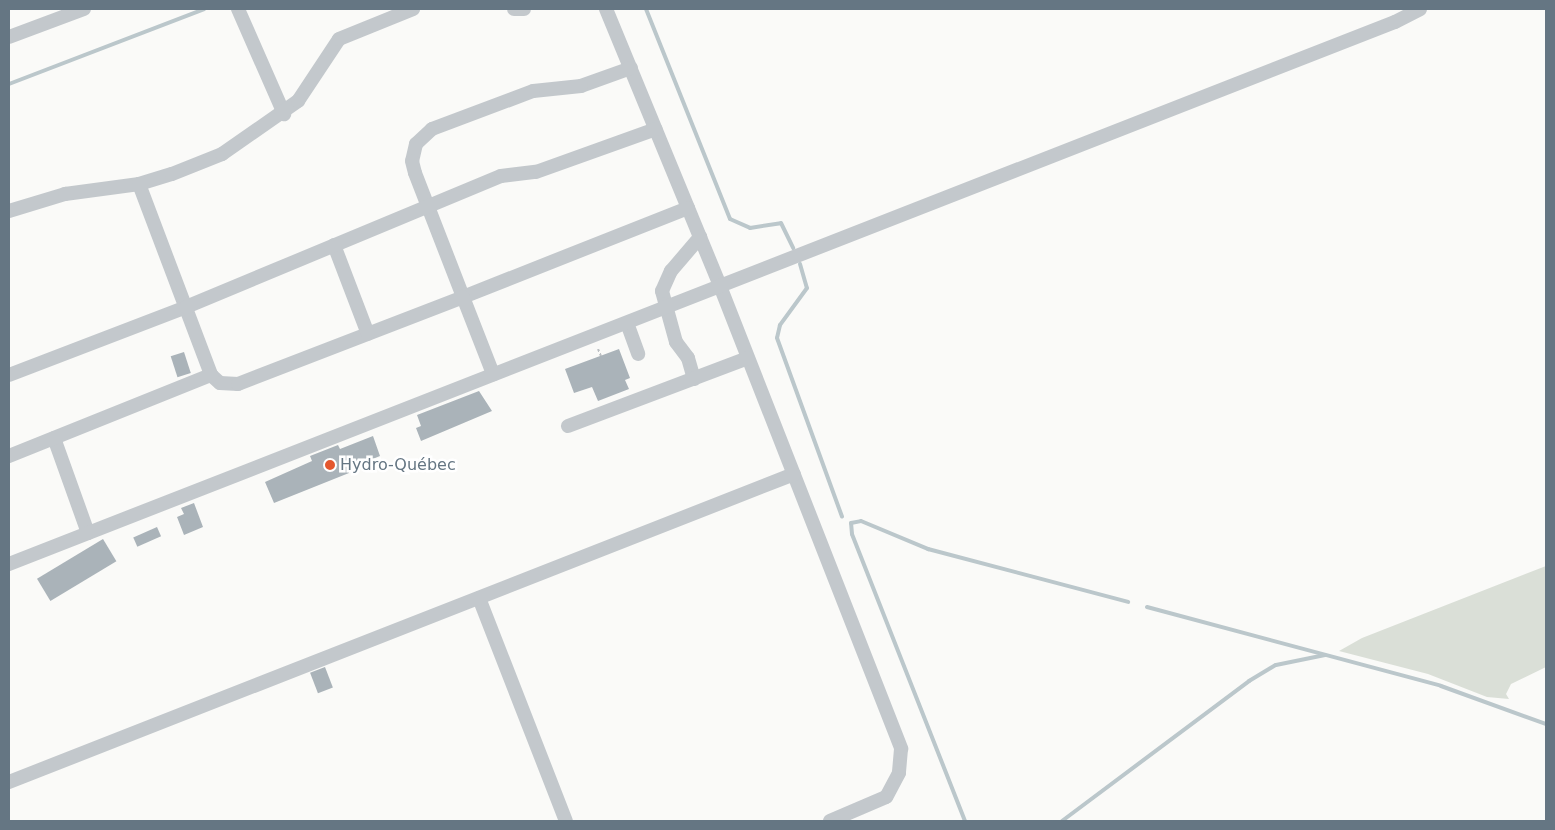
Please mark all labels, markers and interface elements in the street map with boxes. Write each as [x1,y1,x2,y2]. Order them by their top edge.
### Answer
place label: Hydro-Québec [340,455,456,475]
marker: Hydro-Québec [324,459,336,471]

